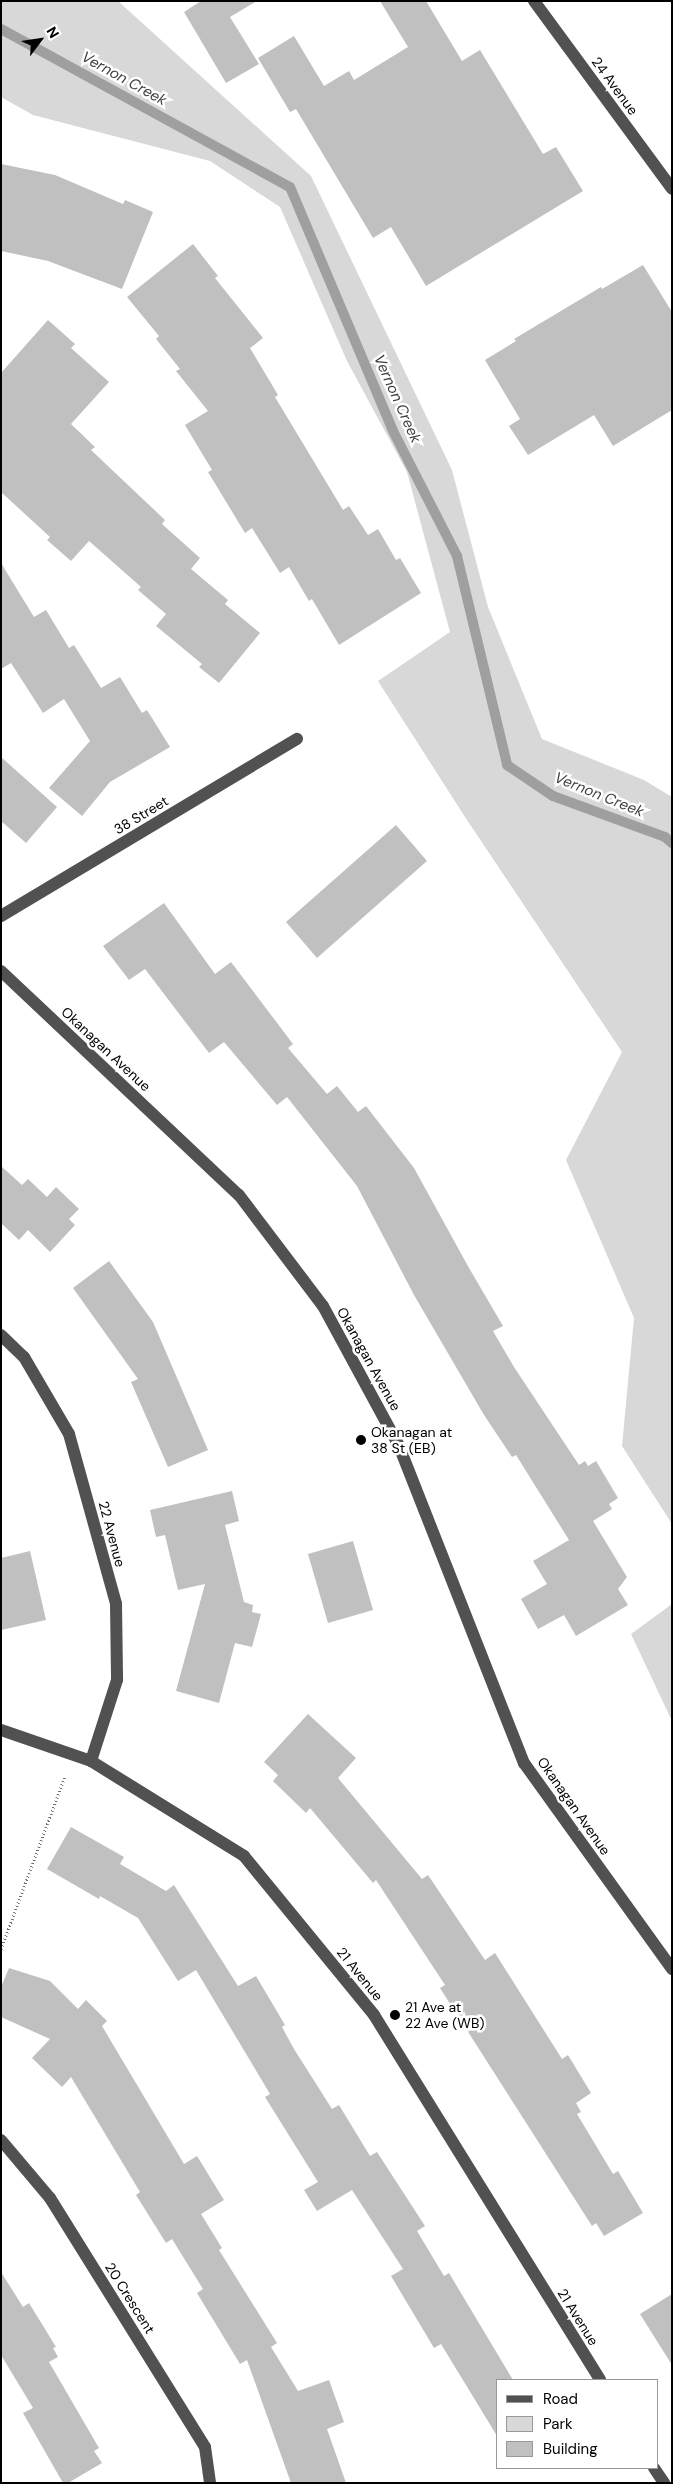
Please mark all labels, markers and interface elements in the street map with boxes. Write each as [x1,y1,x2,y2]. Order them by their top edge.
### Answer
north arrow [15,15,65,65]
text: N [43,23,63,41]
water label: Vernon Creek [78,48,170,110]
street label: 24 Avenue [588,54,642,118]
water label: Vernon Creek [370,352,424,446]
water label: Vernon Creek [552,769,646,821]
street label: 38 Street [111,792,171,838]
street label: Okanagan Avenue [58,1003,154,1095]
street label: Okanagan Avenue [334,1304,404,1414]
place label: Okanagan at 38 St (EB) [371,1424,452,1456]
marker: Okanagan at 38 St (EB) [355,1434,367,1446]
street label: 22 Avenue [95,1499,129,1569]
street label: Okanagan Avenue [534,1754,614,1858]
street label: 21 Avenue [333,1944,387,2004]
place label: 21 Ave at 22 Ave (WB) [405,1999,485,2031]
marker: 21 Ave at 22 Ave (WB) [389,2009,401,2021]
street label: 20 Crescent [102,2259,158,2337]
street label: 21 Avenue [554,2286,602,2348]
legend [496,2379,658,2469]
text: Road [543,2389,578,2409]
text: Park [543,2414,573,2434]
text: Building [543,2439,598,2459]

